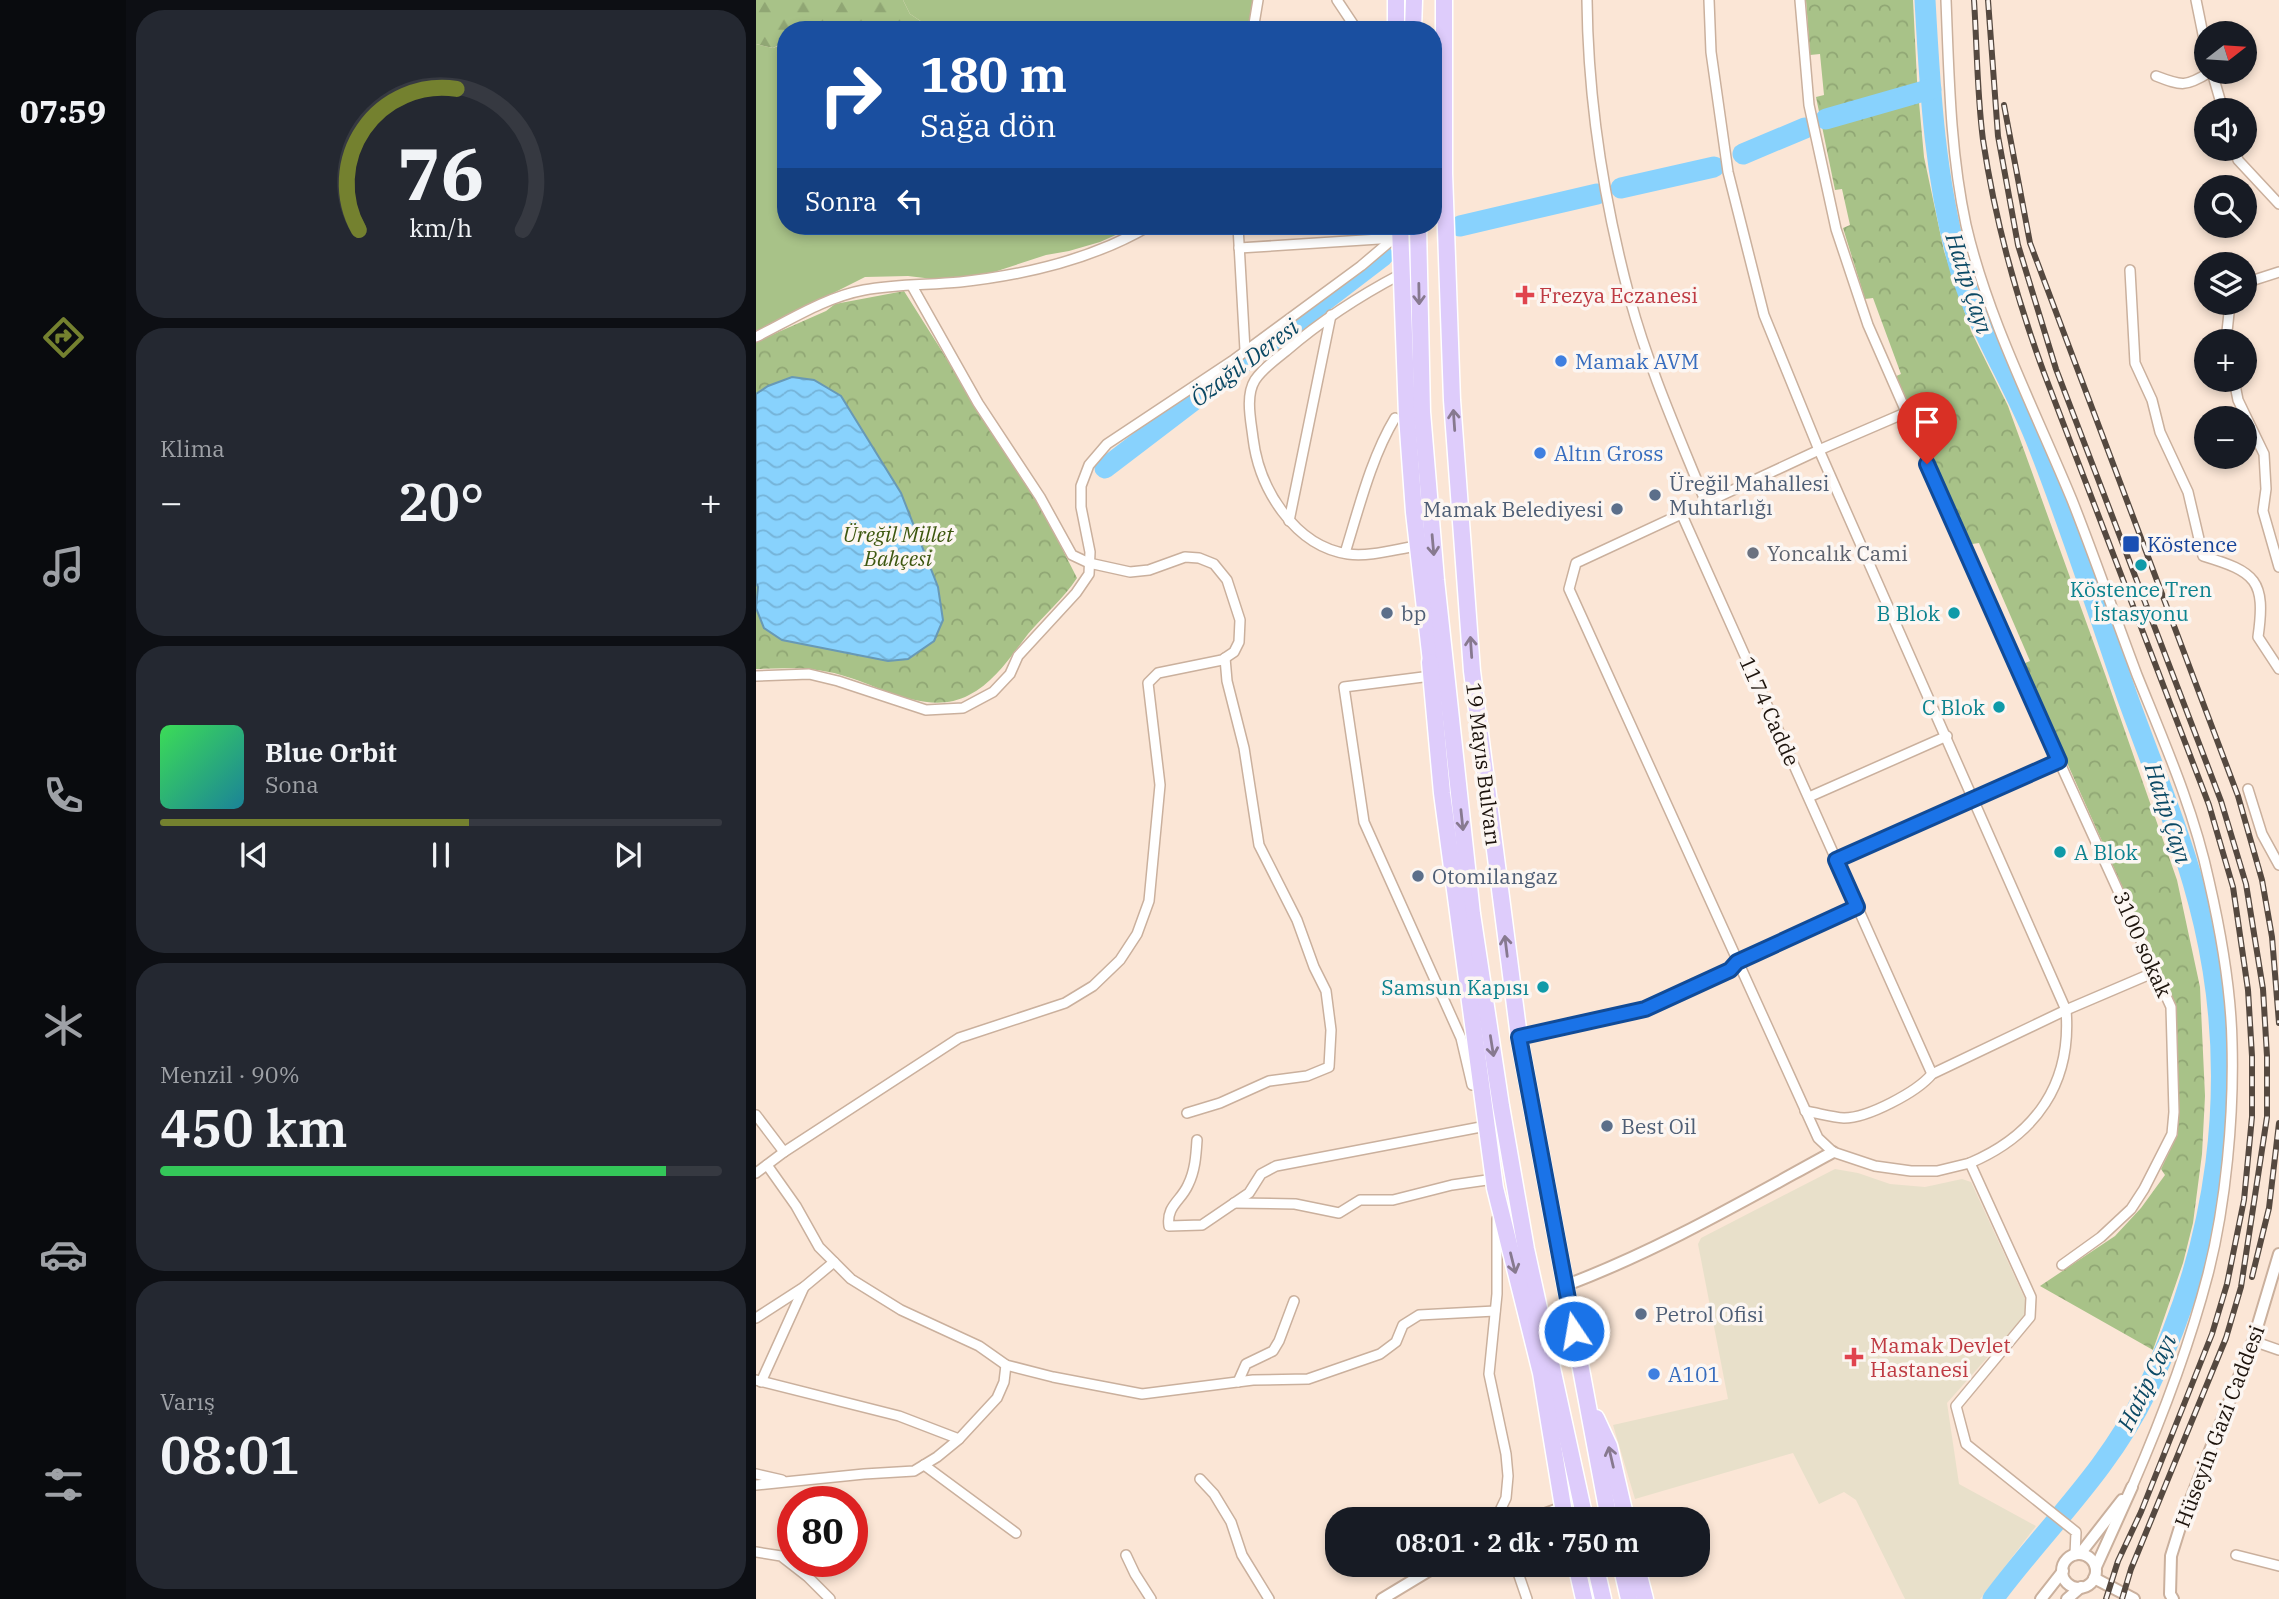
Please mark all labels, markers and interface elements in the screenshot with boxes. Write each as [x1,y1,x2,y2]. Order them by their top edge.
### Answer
north arrow [2194,21,2258,84]
map controls [2194,21,2257,469]
text: 180 m [920,42,1067,105]
icon: right [805,49,896,140]
text: 07:59 [20,90,106,132]
button: sound [2194,98,2257,161]
text: Sağa dön [920,104,1056,146]
text: 76 [397,125,485,220]
button: search [2194,175,2257,238]
icon: left [891,182,929,220]
text: Sonra [805,184,877,218]
text: km/h [409,211,473,244]
water label: Hatip Çayı [1939,228,2000,337]
button: layers [2194,252,2257,315]
place label: Frezya Eczanesi [1539,281,1698,309]
one-way arrow [1412,282,1426,305]
marker: Frezya Eczanesi [1517,287,1533,303]
water label: Özağıl Deresi [1184,311,1304,413]
icon: directions [39,313,88,362]
button: + [2194,329,2257,392]
place label: Mamak AVM [1575,347,1699,375]
marker: Mamak AVM [1553,353,1569,369]
pin [1897,392,1957,464]
icon: arrive [1908,403,1946,441]
button: − [2194,406,2257,469]
one-way arrow [1447,409,1460,432]
text: Klima [160,433,225,463]
place label: Altın Gross [1554,439,1663,467]
marker: Altın Gross [1532,445,1548,461]
text: 20° [398,468,484,535]
place label: Üreğil Mahallesi Muhtarlığı [1669,469,1829,521]
text: − [160,477,183,526]
text: + [699,477,722,526]
marker: Üreğil Mahallesi Muhtarlığı [1647,487,1663,503]
place label: Mamak Belediyesi [1423,495,1603,523]
marker: Mamak Belediyesi [1609,501,1625,517]
park label: Üreğil Millet Bahçesi [843,520,954,572]
place label: Köstence [2147,530,2237,558]
one-way arrow [1427,534,1440,556]
marker: Köstence [2121,534,2141,554]
place label: Yoncalık Cami [1767,539,1908,567]
icon: music [39,542,88,591]
marker: Yoncalık Cami [1745,545,1761,561]
marker: Köstence Tren İstasyonu [2133,557,2149,573]
place label: Köstence Tren İstasyonu [2070,575,2212,627]
place label: bp [1401,599,1426,627]
place label: B Blok [1877,599,1941,627]
marker: bp [1379,605,1395,621]
marker: B Blok [1946,605,1962,621]
one-way arrow [1464,635,1477,658]
street label: 1174 Cadde [1733,652,1807,770]
street label: 19 Mayıs Bulvarı [1460,681,1508,847]
place label: C Blok [1922,693,1986,721]
marker: C Blok [1991,699,2007,715]
text: Blue Orbit [265,735,397,769]
water label: Hatip Çayı [2138,758,2199,867]
text: Sona [265,769,319,799]
icon: phone [39,771,88,820]
one-way arrow [1456,809,1469,831]
icon: previous [235,836,273,874]
icon: pause [422,836,460,874]
icon: next [609,836,647,874]
place label: A Blok [2074,838,2138,866]
marker: A Blok [2052,844,2068,860]
place label: Otomilangaz [1432,862,1558,890]
marker: Otomilangaz [1410,868,1426,884]
street label: 3100 sokak [2107,887,2179,1002]
one-way arrow [1500,935,1513,957]
place label: Samsun Kapısı [1381,973,1529,1001]
marker: Samsun Kapısı [1535,979,1551,995]
icon: climate [39,1001,88,1050]
one-way arrow [1485,1034,1498,1057]
text: Menzil · 90% [160,1059,300,1089]
text: 450 km [160,1094,348,1161]
place label: Best Oil [1621,1112,1697,1140]
marker: Best Oil [1599,1118,1615,1134]
icon: car [39,1230,88,1279]
one-way arrow [1507,1251,1520,1274]
position arrow [1537,1294,1611,1368]
place label: Petrol Ofisi [1655,1300,1764,1328]
marker: Petrol Ofisi [1633,1306,1649,1322]
street label: Hüseyin Gazi Caddesi [2167,1321,2271,1531]
water label: Hatip Çayı [2109,1328,2182,1436]
place label: Mamak Devlet Hastanesi [1870,1331,2011,1383]
marker: Mamak Devlet Hastanesi [1844,1347,1864,1367]
place label: A101 [1668,1360,1720,1388]
marker: A101 [1646,1366,1662,1382]
text: Varış [160,1386,215,1416]
text: 08:01 [160,1421,300,1488]
one-way arrow [1604,1446,1617,1468]
icon: filters [39,1460,88,1509]
speed limit sign: 80 [777,1486,868,1577]
text: 08:01 · 2 dk · 750 m [1396,1525,1639,1559]

